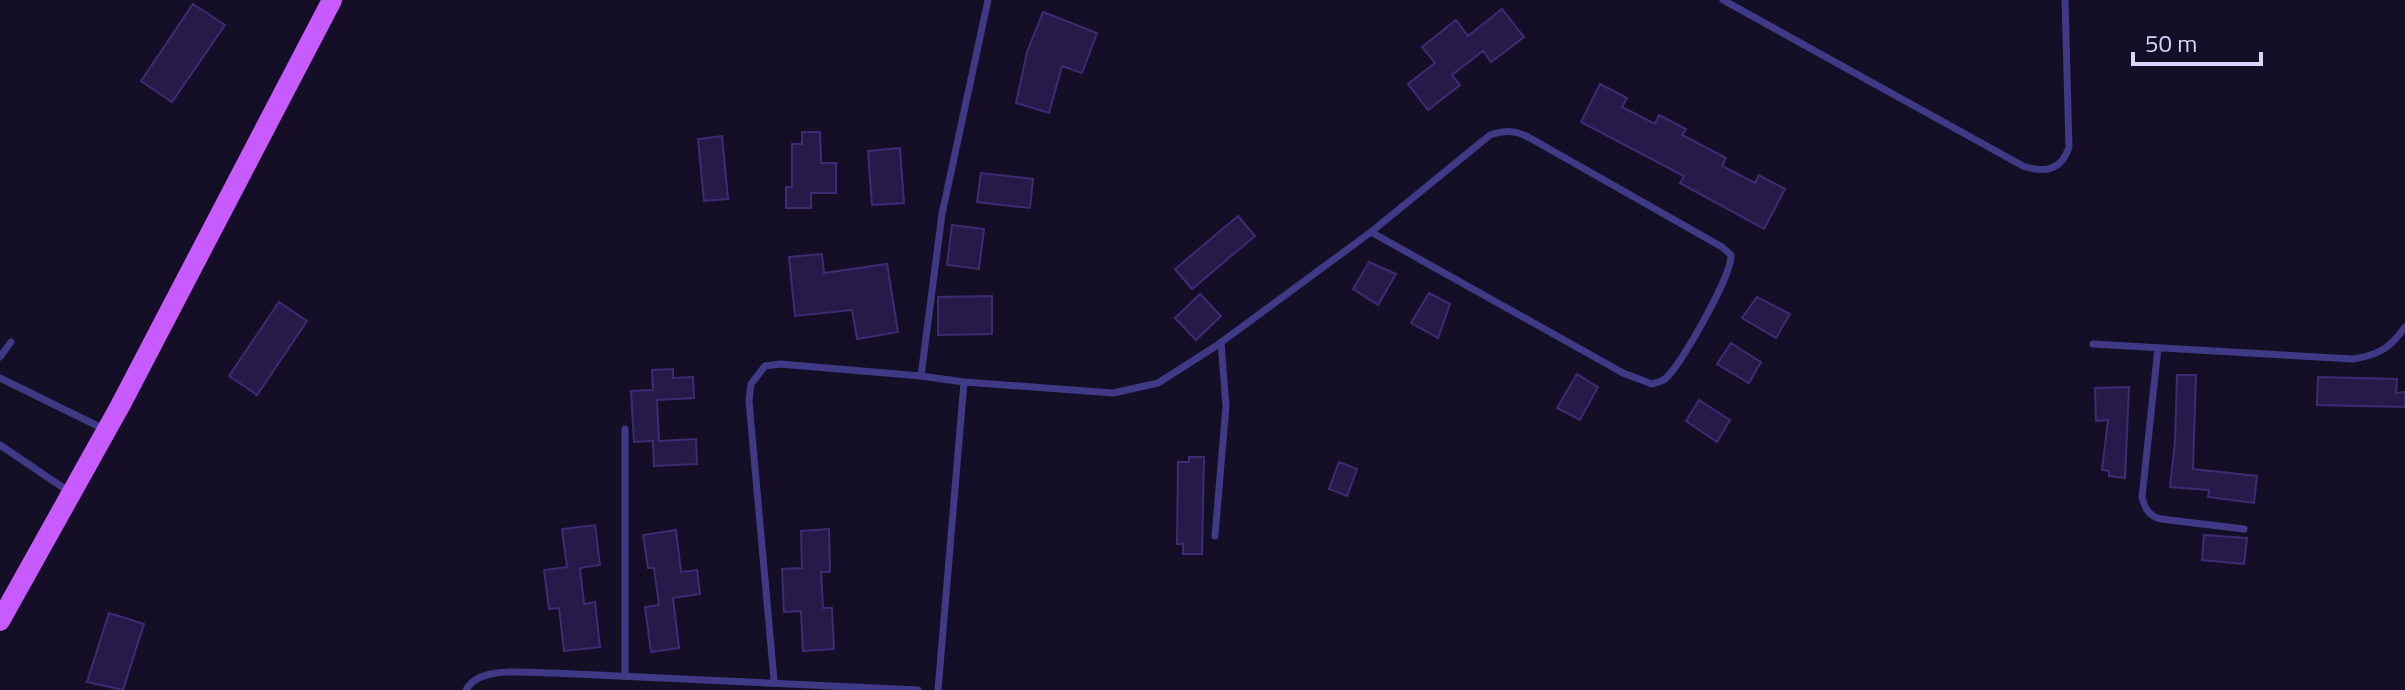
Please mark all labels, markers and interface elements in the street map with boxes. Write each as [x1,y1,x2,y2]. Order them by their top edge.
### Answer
scale bar [2133,16,2261,66]
text: 50 m [2145,25,2197,61]

